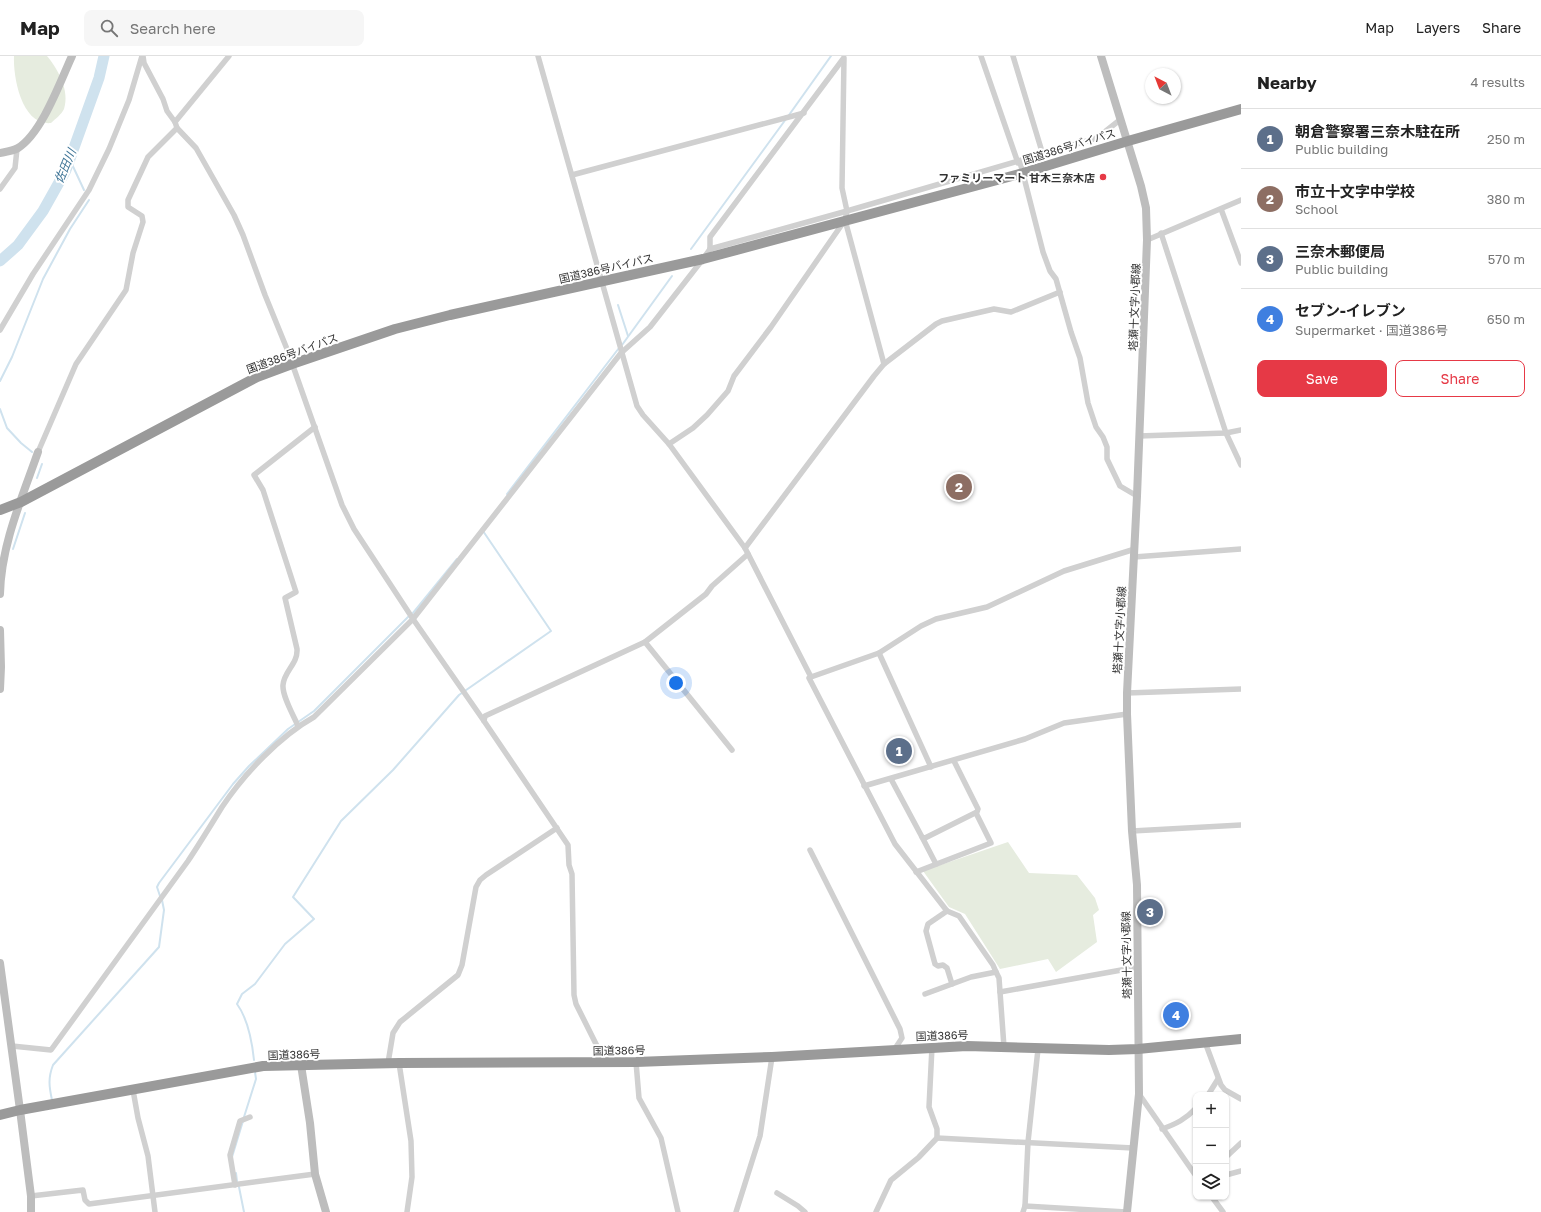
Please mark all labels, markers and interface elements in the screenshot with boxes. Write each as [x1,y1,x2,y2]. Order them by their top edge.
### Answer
search box [84,10,364,46]
text: Map [20,16,60,39]
icon: search [98,17,120,39]
text: Search here [130,19,216,37]
text: Map [1365,19,1394,36]
text: Layers [1416,19,1460,36]
text: Share [1482,19,1521,36]
north arrow [1145,68,1181,104]
text: Nearby [1257,72,1317,93]
text: 4 results [1471,74,1525,90]
text: 朝倉警察署三奈木駐在所 [1295,122,1460,140]
street label: 国道386号バイパス [1021,126,1117,166]
text: 1 [1267,131,1273,147]
text: 250 m [1487,131,1525,147]
text: Public building [1295,141,1388,157]
water label: 佐田川 [51,145,80,186]
place label: ファミリーマート 甘木三奈木店 [938,171,1095,184]
marker: ファミリーマート 甘木三奈木店 [1098,172,1108,182]
text: 市立十文字中学校 [1295,182,1415,200]
text: 2 [1266,191,1274,207]
text: 380 m [1487,191,1525,207]
text: School [1295,201,1338,217]
text: 三奈木郵便局 [1295,242,1385,260]
street label: 国道386号バイパス [557,251,655,285]
text: 3 [1266,251,1274,267]
text: 570 m [1488,251,1525,267]
text: Public building [1295,261,1388,277]
street label: 塔瀬十文字小郡線 [1126,263,1142,351]
text: セブン-イレブン [1295,301,1406,319]
text: 4 [1266,311,1274,327]
text: 650 m [1487,311,1525,327]
text: Supermarket · 国道386号 [1295,322,1448,338]
street label: 国道386号バイパス [244,330,340,376]
button: Save [1257,360,1387,397]
button: Share [1395,360,1525,397]
pin: 2 [946,472,972,502]
street label: 塔瀬十文字小郡線 [1110,586,1128,674]
your location [666,673,686,693]
pin: 1 [886,736,912,766]
pin: 3 [1137,897,1163,927]
street label: 塔瀬十文字小郡線 [1119,911,1133,999]
pin: 4 [1163,1000,1189,1030]
street label: 国道386号 [915,1028,969,1042]
street label: 国道386号 [592,1043,646,1057]
street label: 国道386号 [267,1047,321,1061]
map controls [1193,1092,1229,1200]
button: + [1193,1092,1229,1128]
button: − [1193,1128,1229,1164]
button: layers [1193,1164,1229,1200]

